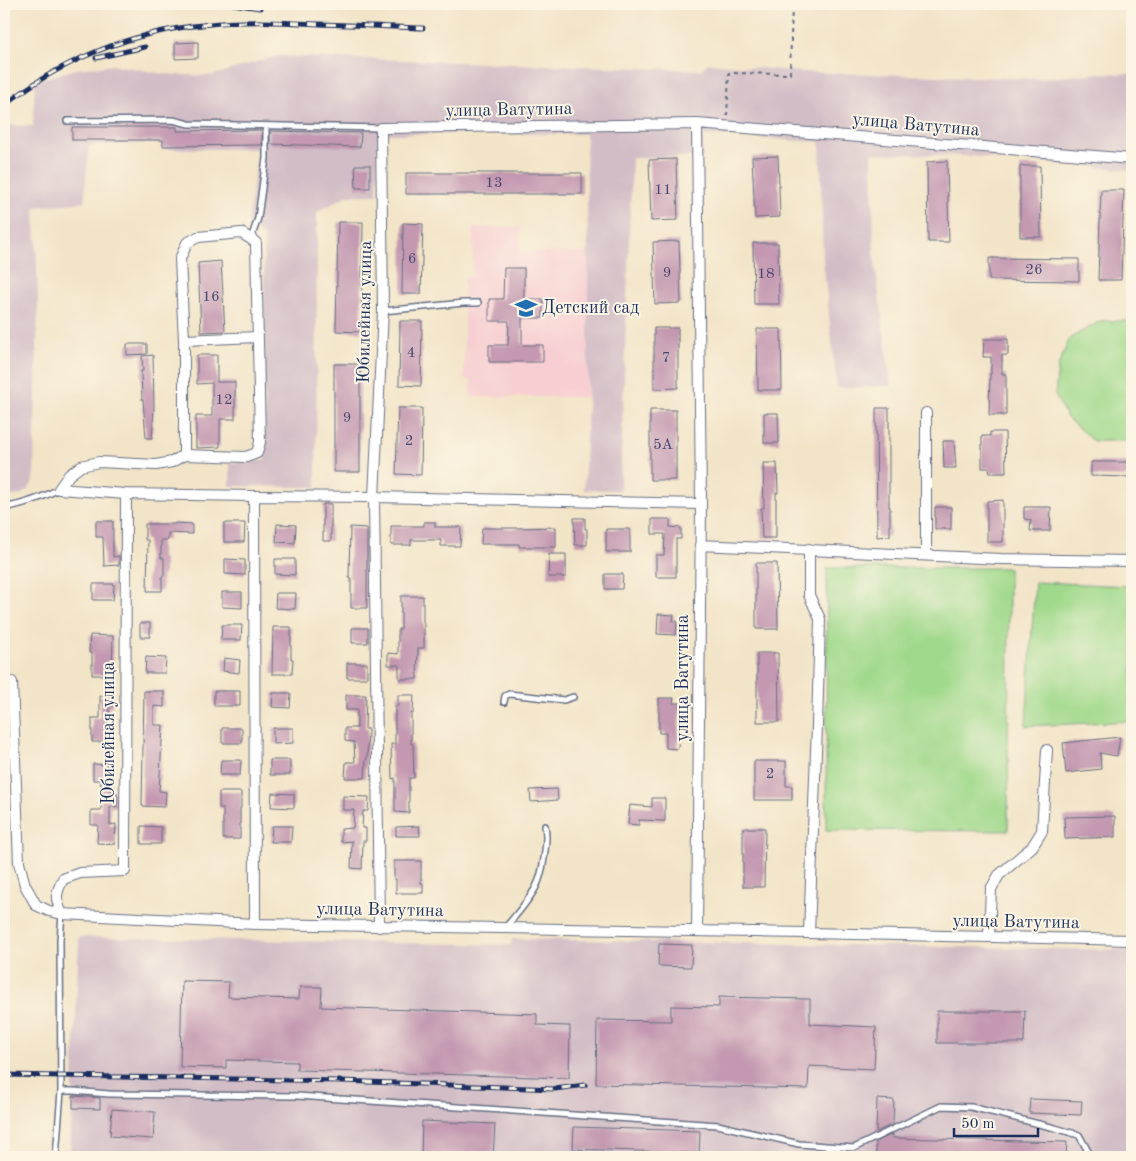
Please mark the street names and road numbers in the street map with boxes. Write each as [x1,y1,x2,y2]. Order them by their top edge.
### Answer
street label: улица Ватутина [445,100,573,120]
street label: улица Ватутина [852,110,980,140]
street label: Юбилейная улица [355,240,375,384]
street label: улица Ватутина [674,614,692,742]
street label: Юбилейная улица [100,661,118,804]
street label: улица Ватутина [316,900,444,920]
street label: улица Ватутина [952,912,1080,932]

